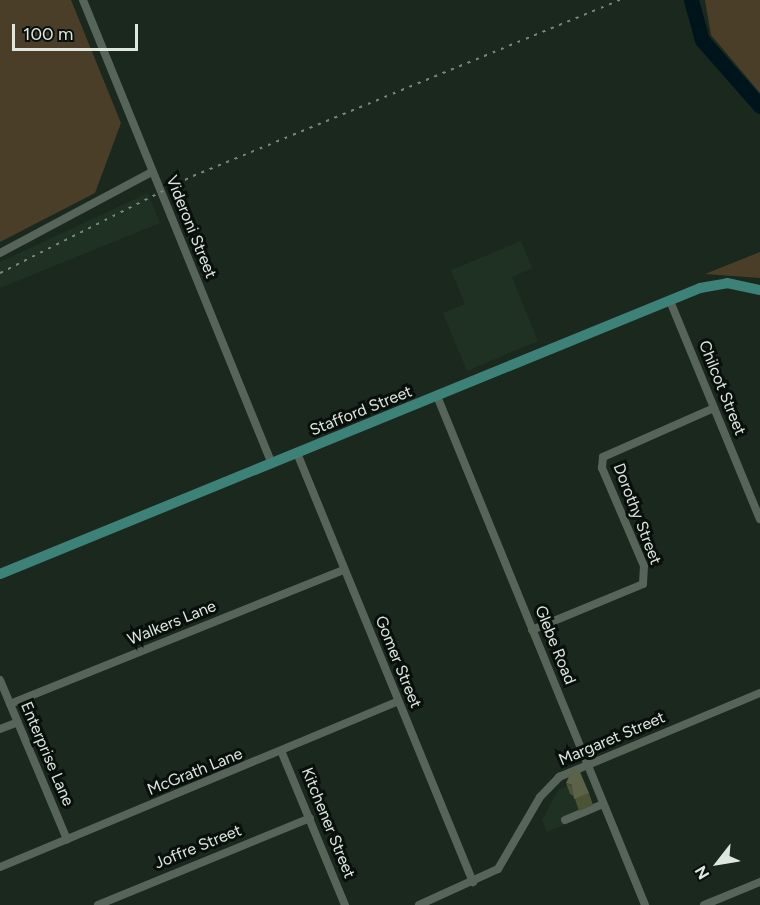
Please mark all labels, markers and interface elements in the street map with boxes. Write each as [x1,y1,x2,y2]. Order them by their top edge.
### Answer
scale bar [15,12,141,50]
text: 100 m [23,23,73,45]
street label: Videroni Street [162,173,220,281]
street label: Chilcot Street [694,338,750,438]
street label: Stafford Street [307,382,415,440]
street label: Dorothy Street [609,461,665,567]
street label: Walkers Lane [125,597,219,649]
street label: Glebe Road [530,603,580,687]
street label: Gomer Street [371,613,425,711]
street label: Enterprise Lane [16,699,78,809]
street label: Margaret Street [556,708,668,770]
street label: McGrath Lane [145,744,245,800]
street label: Kitchener Street [297,765,359,881]
street label: Joffre Street [152,821,244,873]
north arrow [688,833,748,893]
text: N [691,862,713,883]

